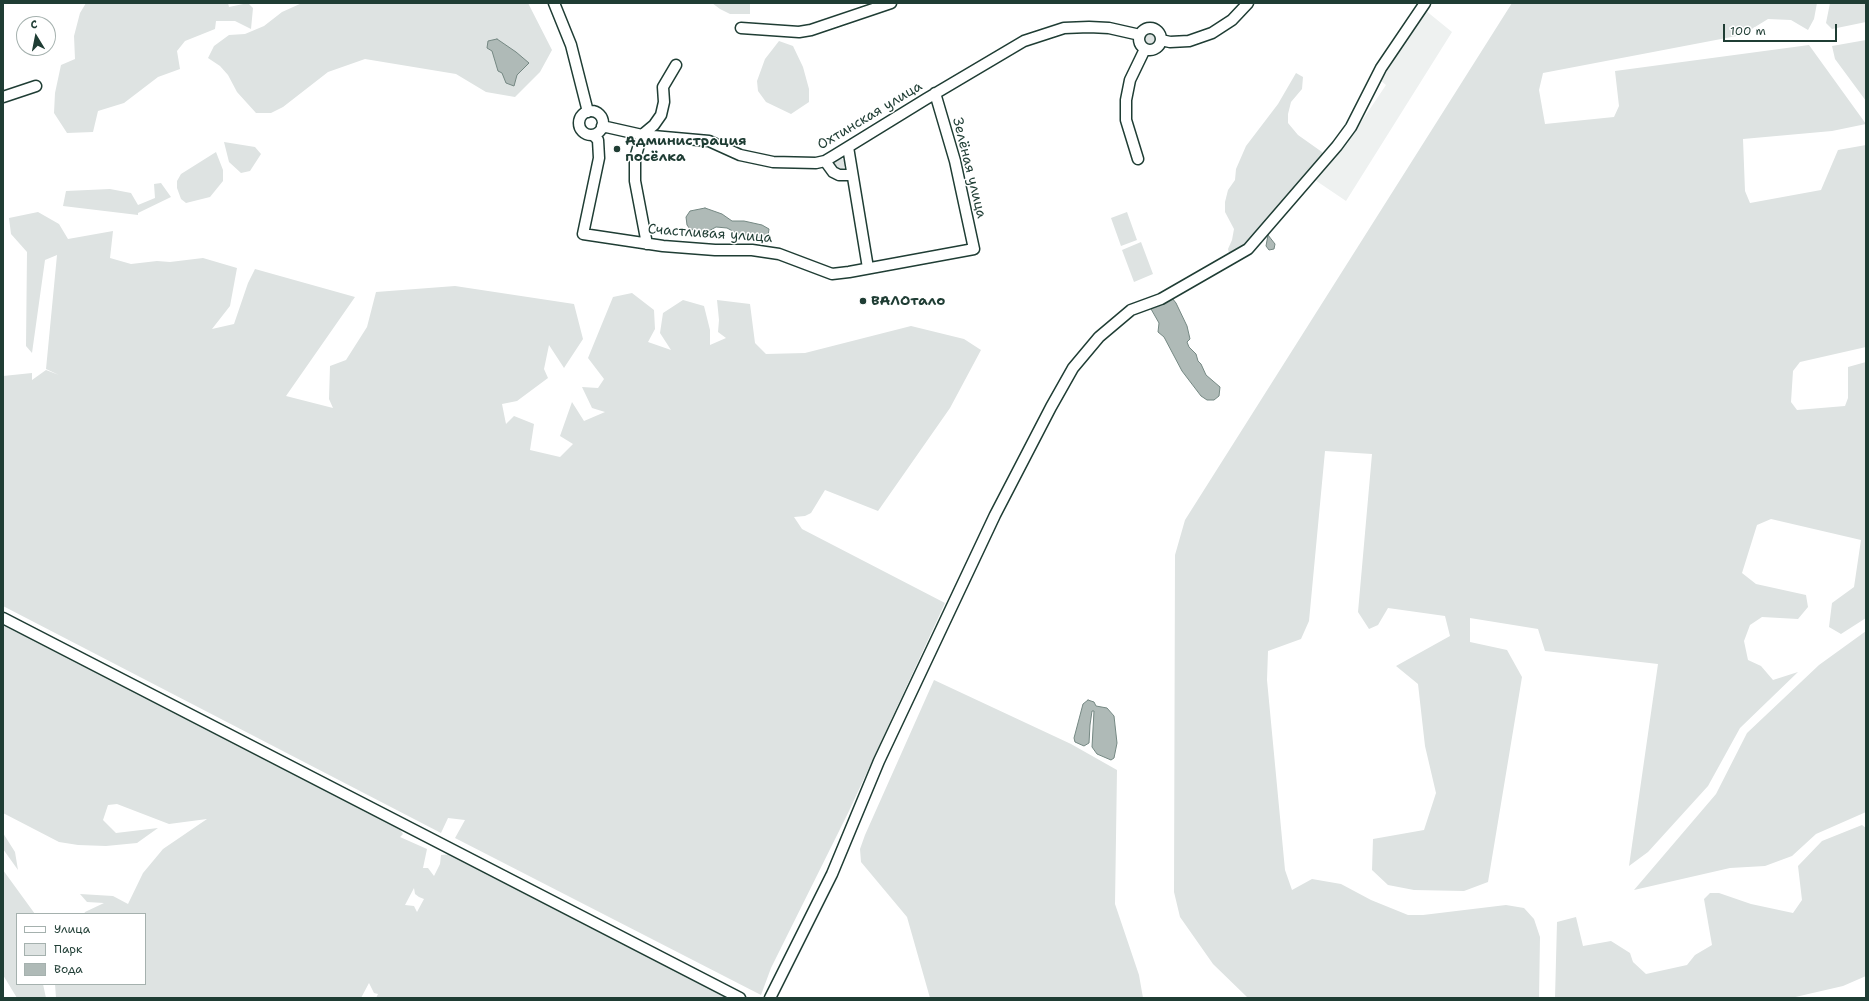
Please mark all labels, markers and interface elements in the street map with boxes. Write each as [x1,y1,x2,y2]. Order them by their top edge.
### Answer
north arrow [16,16,56,56]
scale bar [1725,16,1839,42]
text: С [29,17,39,33]
text: 100 m [1730,23,1766,39]
street label: Охтинская улица [815,78,925,154]
street label: Зелёная улица [948,116,990,220]
place label: Администрация посёлка [625,133,746,166]
marker: Администрация посёлка [612,144,622,154]
street label: Счастливая улица [647,221,773,247]
place label: ВАЛОтало [871,293,945,309]
marker: ВАЛОтало [858,296,868,306]
legend [16,913,146,985]
text: Улица [54,921,90,937]
text: Парк [54,941,82,957]
text: Вода [54,961,83,977]

